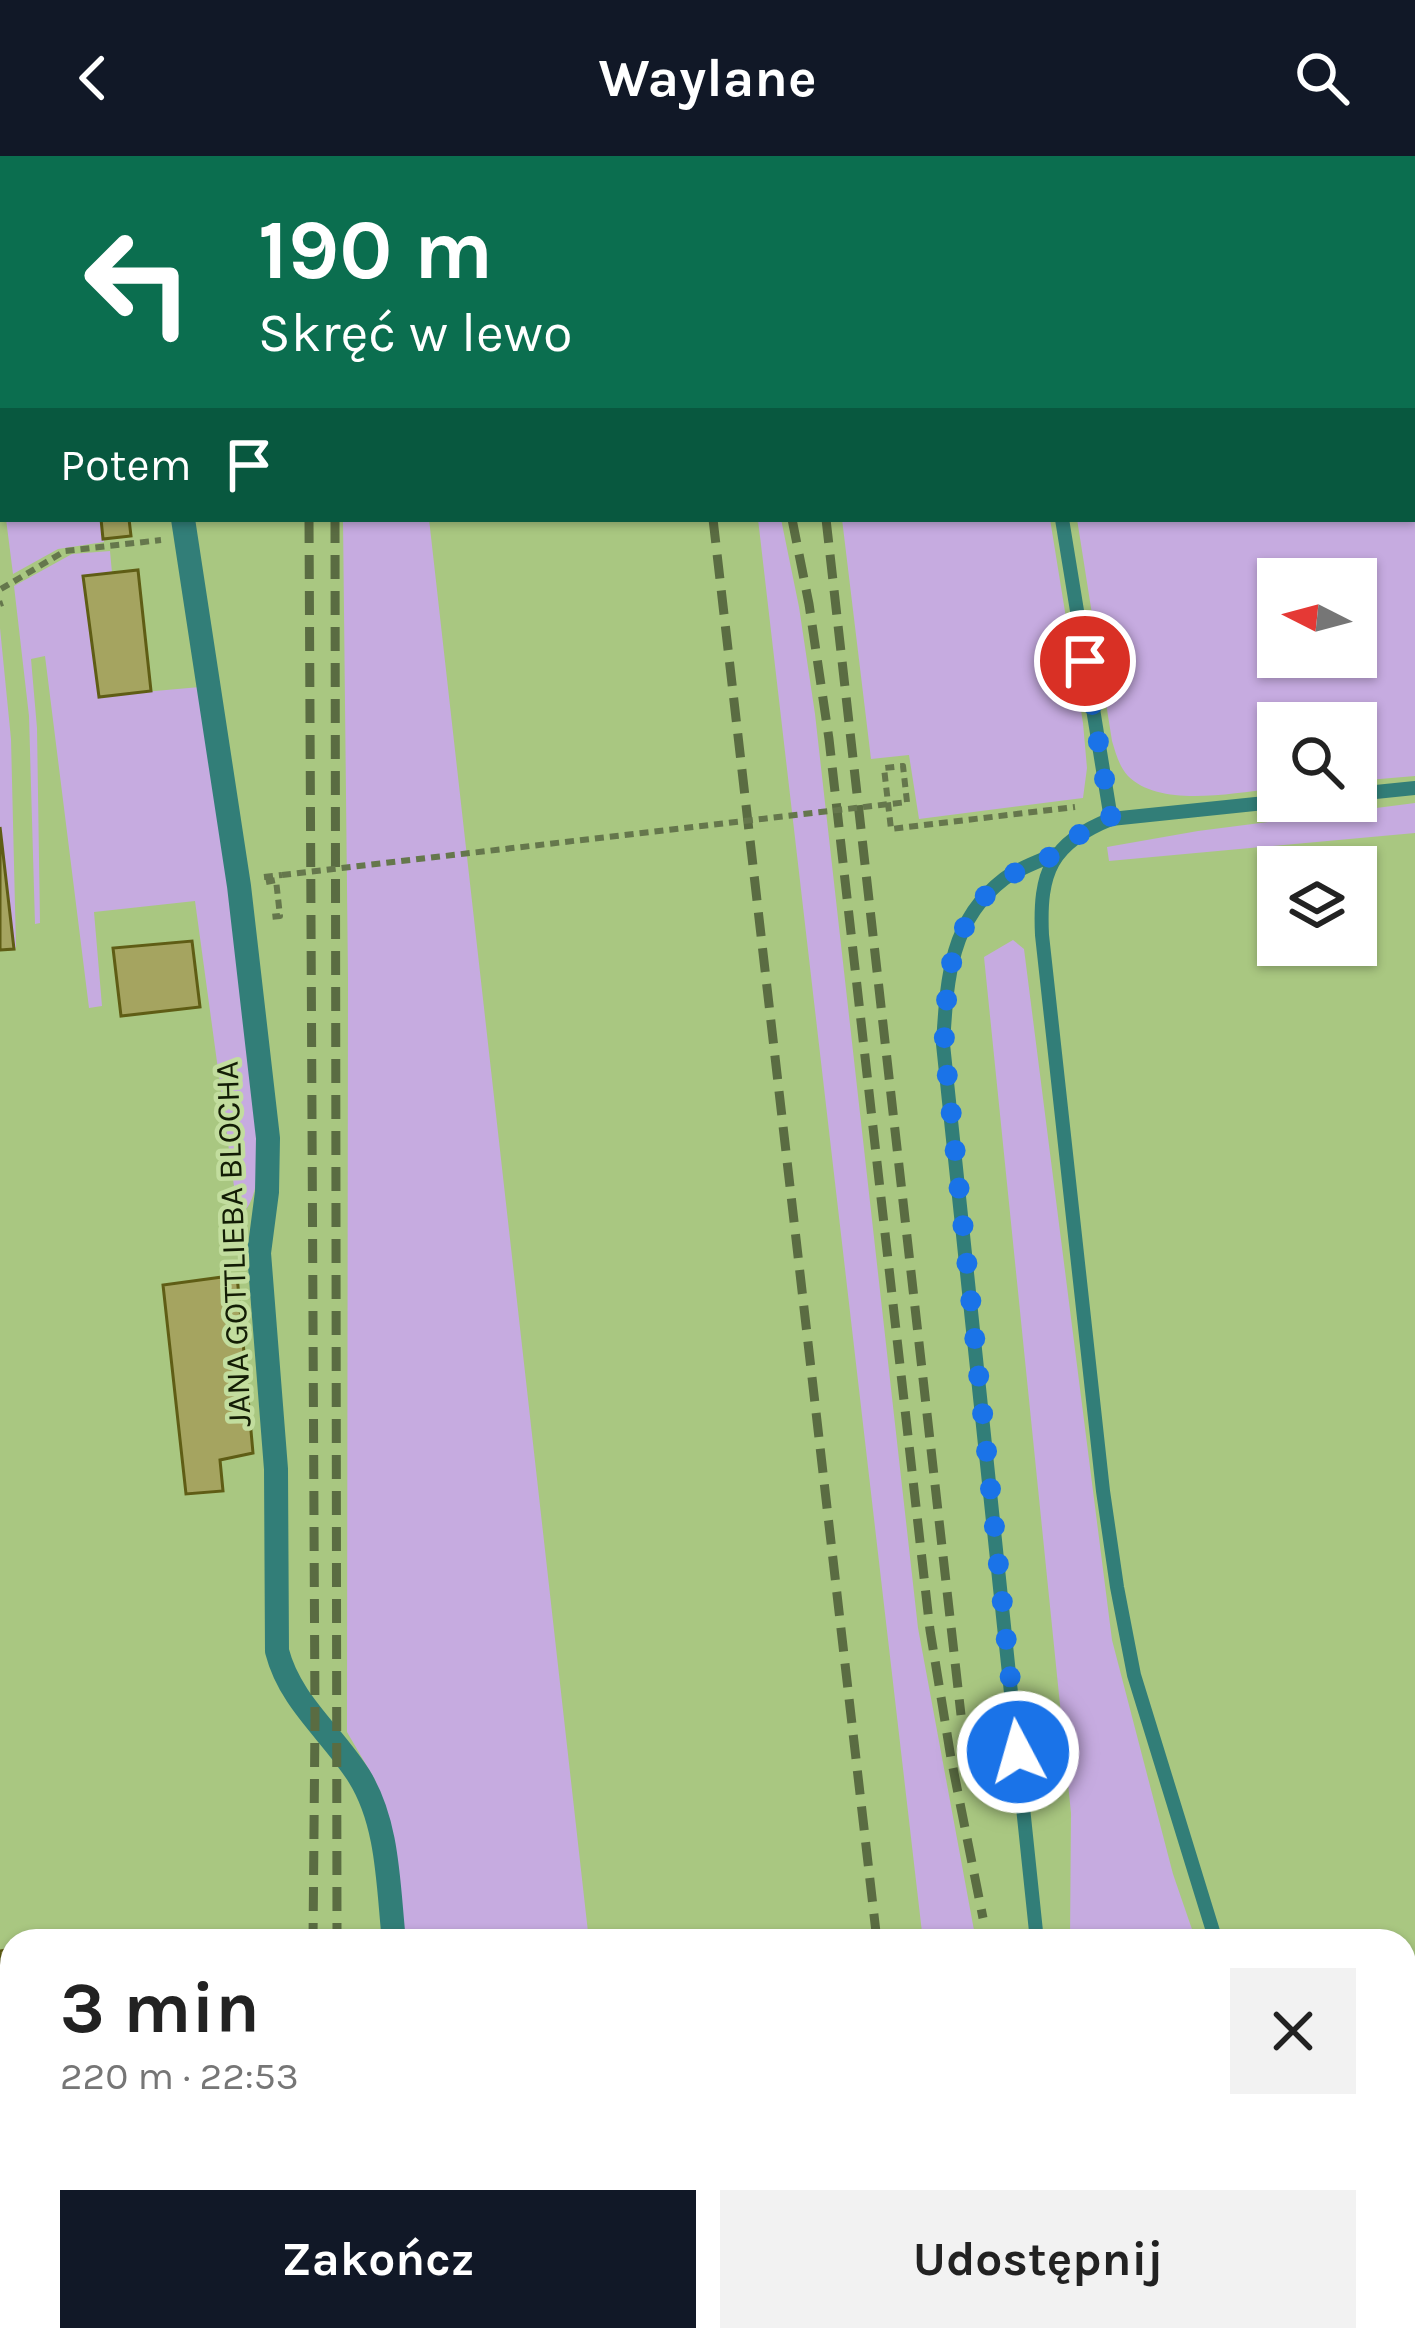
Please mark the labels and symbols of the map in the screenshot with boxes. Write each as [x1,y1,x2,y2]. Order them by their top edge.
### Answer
north arrow [1257,558,1377,678]
pin [1034,610,1136,712]
street label: JANA GOTTLIEBA BLOCHA [208,1060,258,1428]
position arrow [955,1689,1081,1815]

